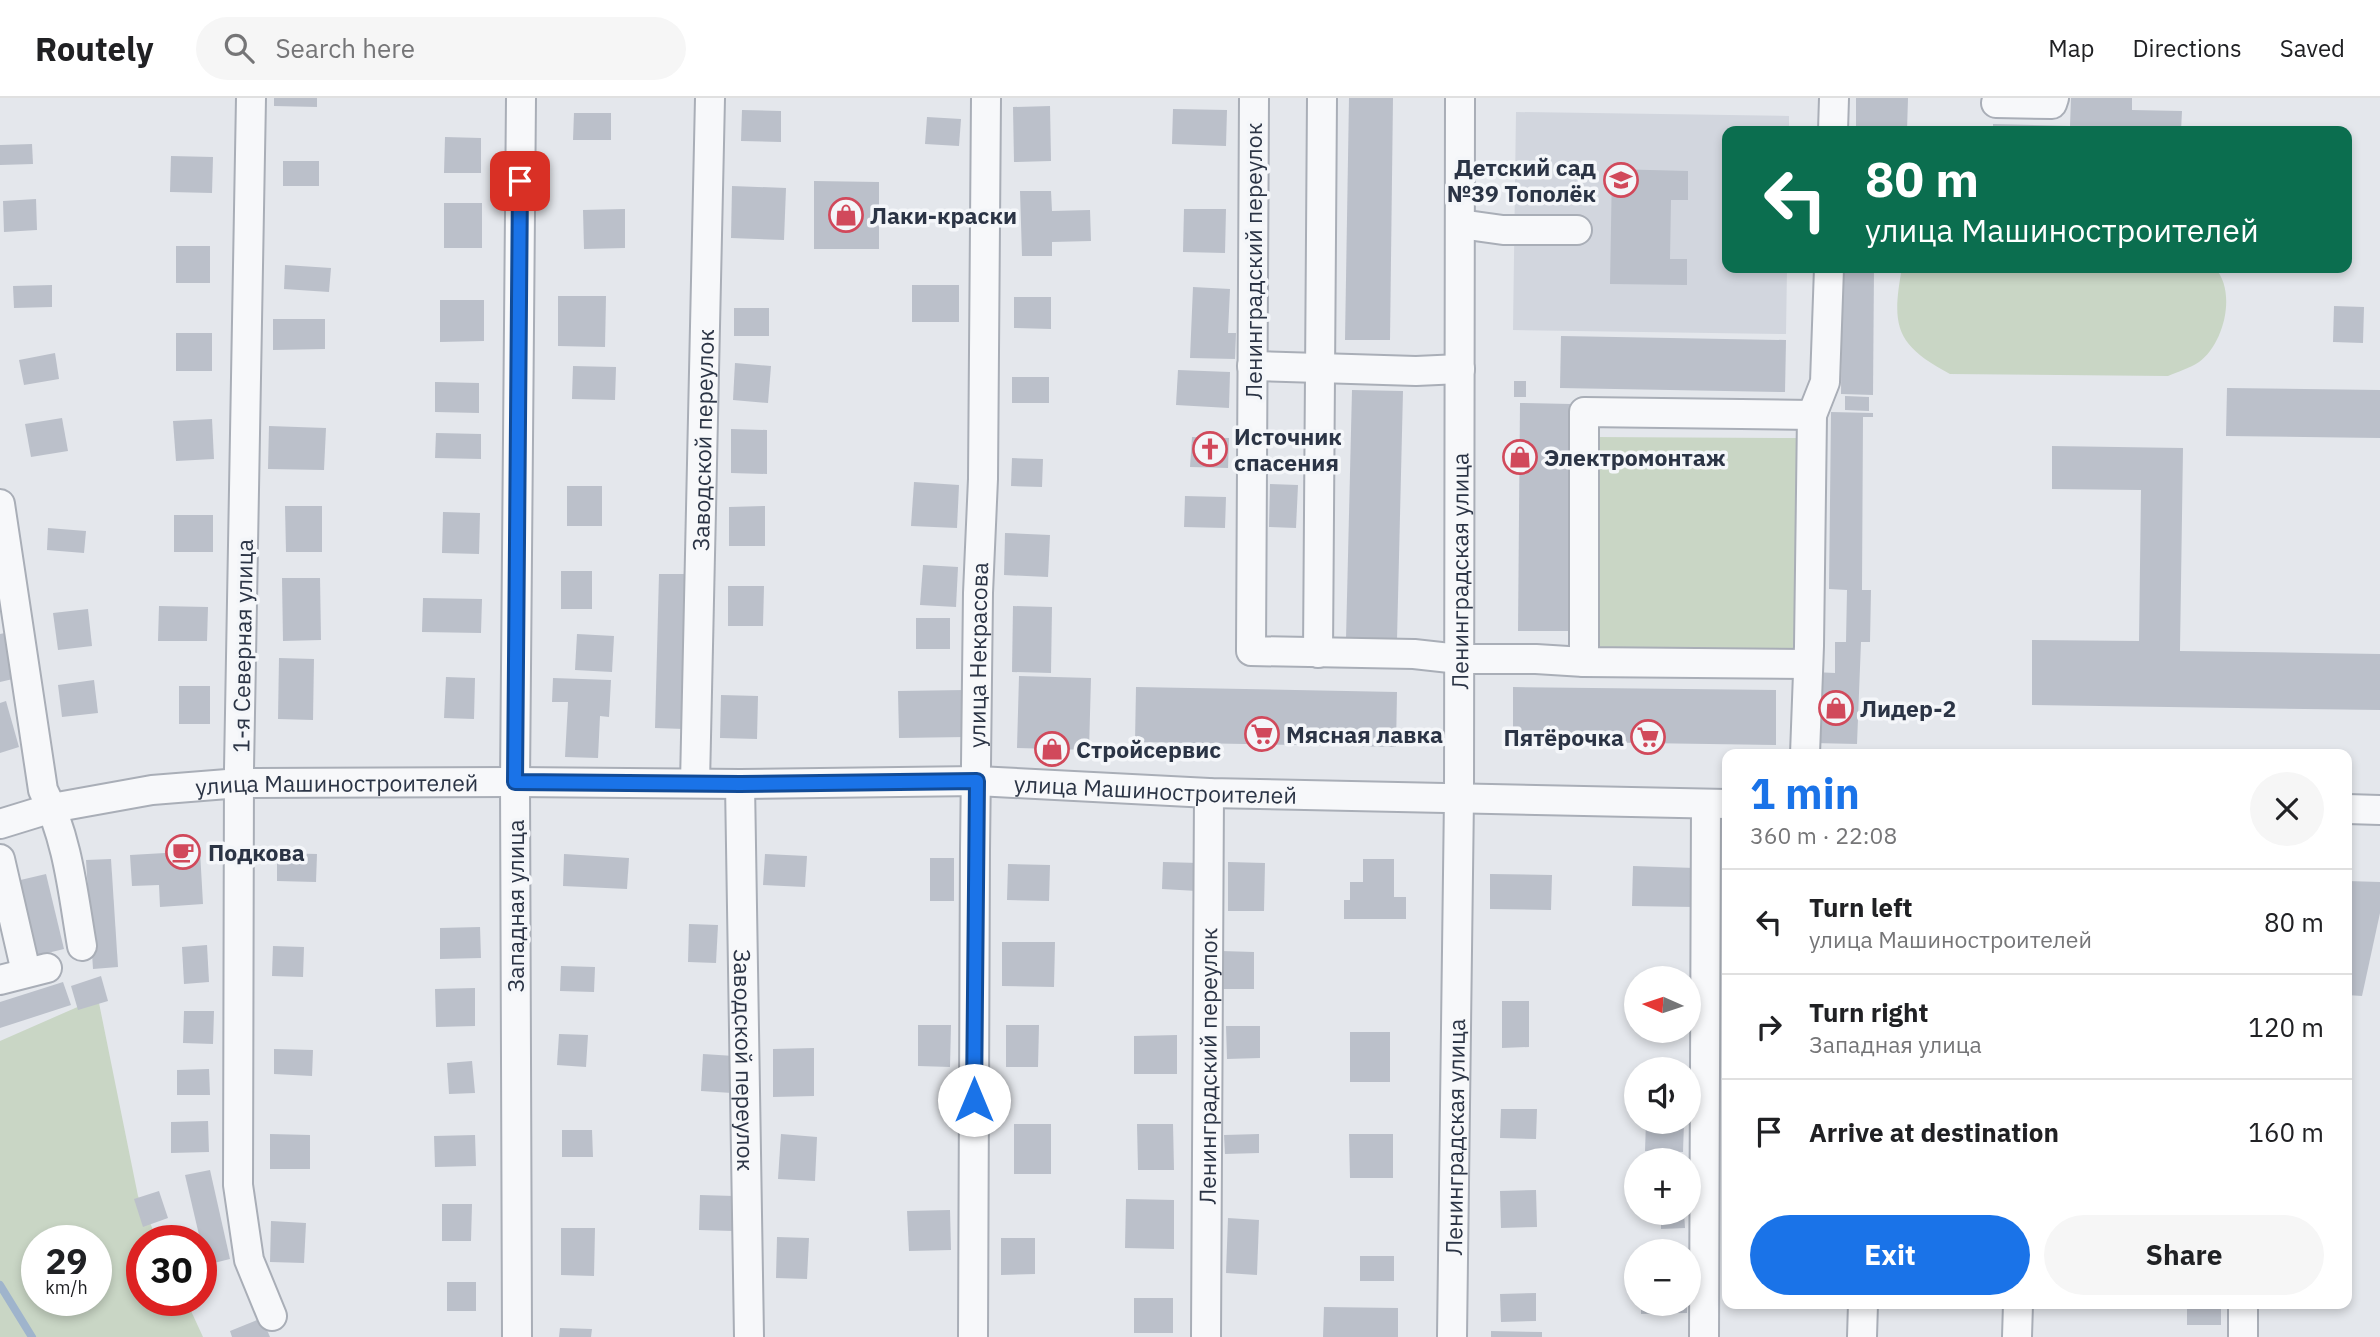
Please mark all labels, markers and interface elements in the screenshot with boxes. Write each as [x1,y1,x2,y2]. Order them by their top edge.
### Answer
search box [196,17,686,80]
text: Routely [35,27,154,70]
icon: search [220,29,258,67]
text: Search here [276,31,415,65]
text: Map [2048,32,2094,64]
text: Directions [2132,32,2242,64]
text: Saved [2280,32,2345,64]
street label: Ленинградский переулок [1238,123,1268,399]
text: 80 m [1865,147,1979,210]
pin [490,151,550,211]
place label: Детский сад №39 Тополёк [1447,152,1596,208]
icon: left [1750,154,1841,245]
school or university icon: Детский сад №39 Тополёк [1602,161,1640,199]
icon: arrive [501,162,539,200]
shop icon: Лаки-краски [827,196,865,234]
place label: Лаки-краски [870,200,1017,230]
text: улица Машиностроителей [1865,209,2259,251]
street label: Заводской переулок [685,329,720,552]
place label: Источник спасения [1234,421,1342,477]
church icon: Источник спасения [1191,430,1229,468]
shop icon: Электромонтаж [1501,438,1539,476]
place label: Электромонтаж [1544,442,1726,472]
street label: Ленинградская улица [1444,453,1474,689]
street label: 1-я Северная улица [225,539,259,753]
street label: улица Некрасова [961,562,994,748]
shop icon: Лидер-2 [1817,689,1855,727]
place label: Лидер-2 [1860,693,1956,723]
supermarket icon: Мясная лавка [1243,715,1281,753]
supermarket icon: Пятёрочка [1629,718,1667,756]
place label: Мясная лавка [1286,719,1443,749]
place label: Пятёрочка [1503,722,1624,752]
shop icon: Стройсервис [1033,730,1071,768]
place label: Стройсервис [1076,734,1221,764]
text: 1 min [1750,766,1860,821]
street label: улица Машиностроителей [194,767,478,802]
street label: улица Машиностроителей [1013,768,1297,810]
button: close [2250,772,2324,846]
street label: Западная улица [500,820,530,992]
text: 360 m · 22:08 [1750,820,1897,850]
cafe icon: Подкова [164,833,202,871]
place label: Подкова [208,837,305,867]
text: Turn left [1809,890,1912,924]
icon: left [1750,903,1788,941]
text: 80 m [2264,905,2324,939]
text: улица Машиностроителей [1809,924,2092,954]
street label: Ленинградский переулок [1192,927,1223,1205]
street label: Заводской переулок [728,949,761,1171]
north arrow [1624,966,1701,1043]
map controls [1624,966,1701,1316]
text: Turn right [1809,995,1928,1029]
icon: right [1750,1008,1788,1046]
text: 120 m [2248,1010,2324,1044]
street label: Ленинградская улица [1438,1018,1471,1256]
text: Западная улица [1809,1029,1982,1059]
button: sound [1624,1057,1701,1134]
position arrow [937,1063,1011,1137]
icon: arrive [1750,1113,1788,1151]
text: Arrive at destination [1809,1115,2059,1149]
text: 160 m [2248,1115,2324,1149]
button: + [1624,1148,1701,1225]
button: Exit [1750,1215,2030,1295]
button: Share [2044,1215,2324,1295]
speed limit sign: 30 [126,1225,217,1316]
text: 29 [45,1238,88,1284]
button: − [1624,1239,1701,1316]
text: km/h [45,1276,88,1299]

